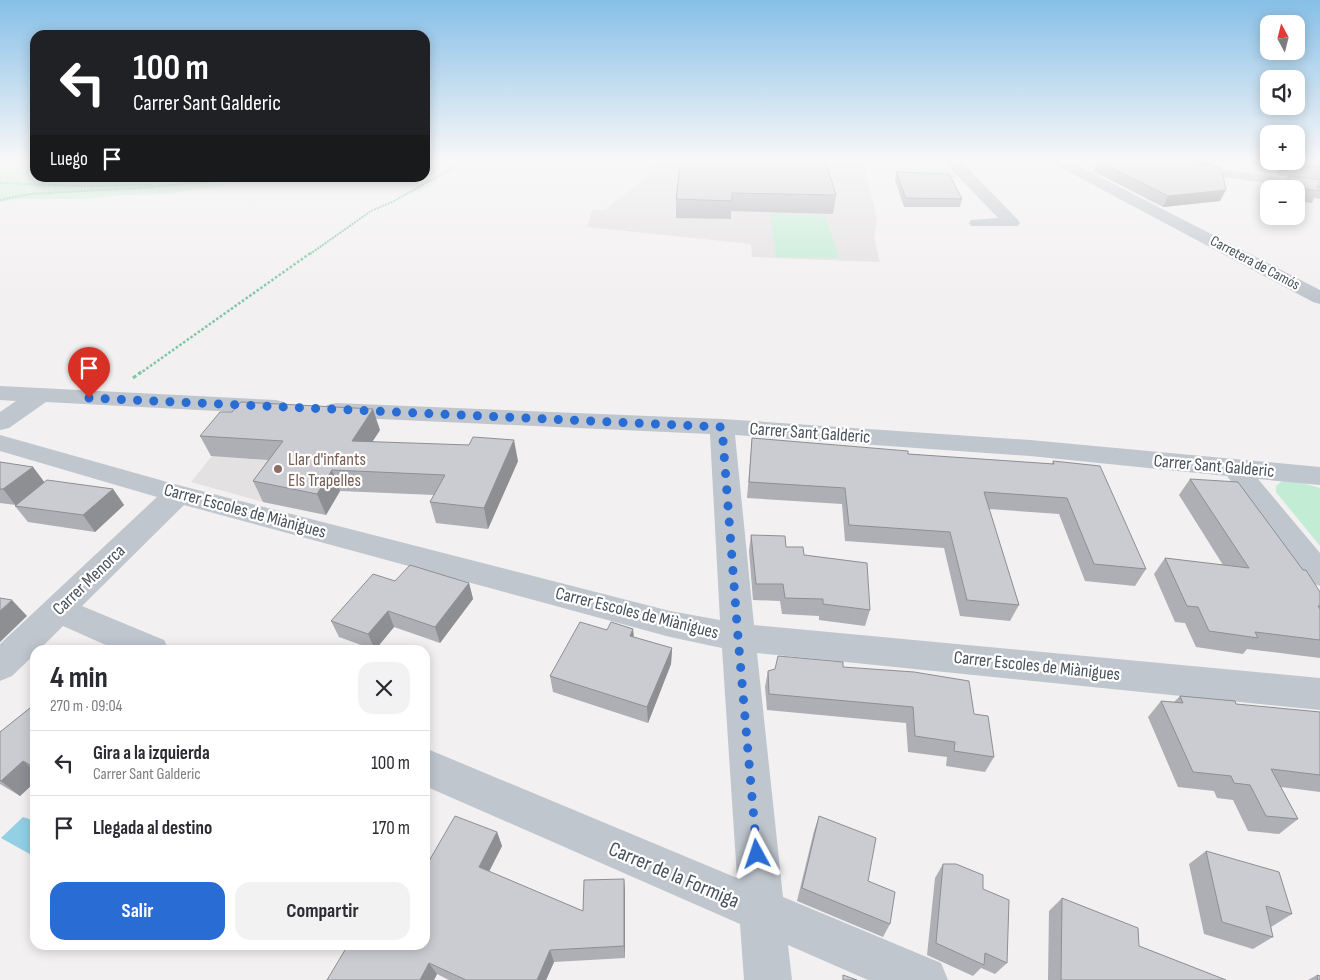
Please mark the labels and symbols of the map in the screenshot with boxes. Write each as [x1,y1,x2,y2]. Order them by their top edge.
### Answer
north arrow [1260,15,1305,60]
street label: Carretera de Camós [1207,231,1303,295]
pin [68,347,110,398]
street label: Carrer Sant Galderic [749,418,871,448]
place label: Llar d'infants Els Trapelles [288,449,366,491]
street label: Carrer Sant Galderic [1153,450,1275,482]
marker: Llar d'infants Els Trapelles [272,463,284,475]
street label: Carrer Escoles de Miànigues [162,479,328,543]
street label: Carrer Menorca [48,540,130,620]
street label: Carrer Escoles de Miànigues [553,583,721,643]
street label: Carrer Escoles de Miànigues [953,647,1121,685]
position arrow [730,827,782,879]
street label: Carrer de la Formiga [605,836,743,914]

